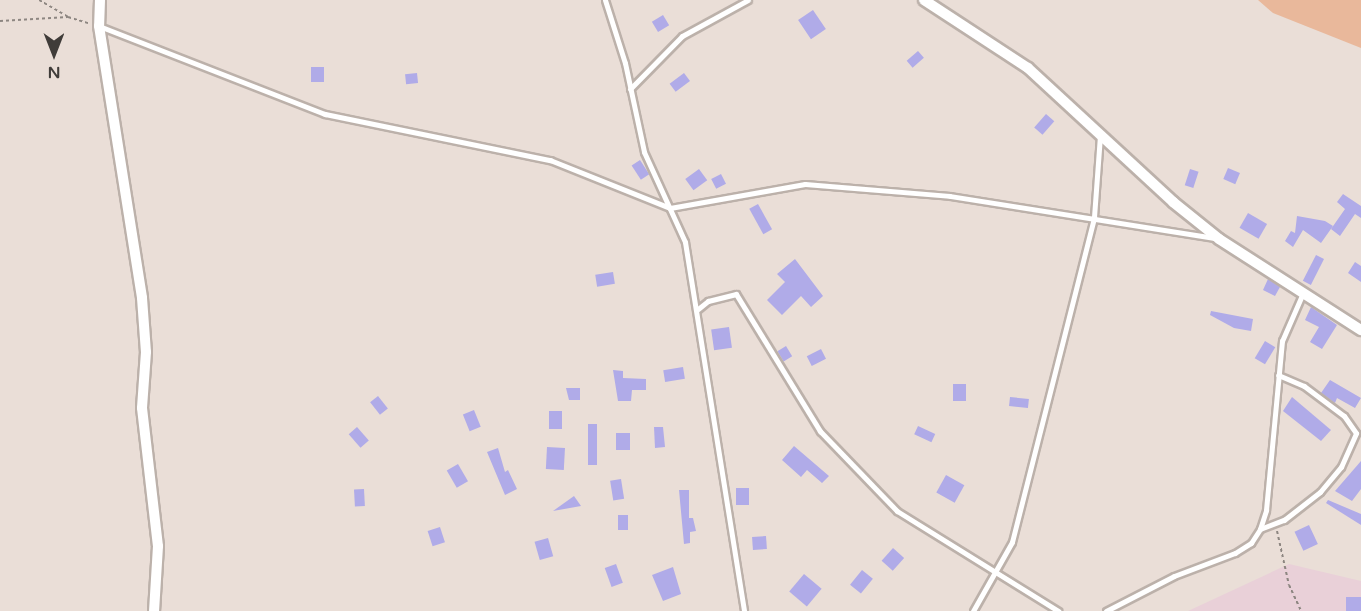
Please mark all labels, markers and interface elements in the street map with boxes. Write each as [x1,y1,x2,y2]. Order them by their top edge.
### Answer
north arrow [24,24,84,84]
text: N [48,62,60,82]

